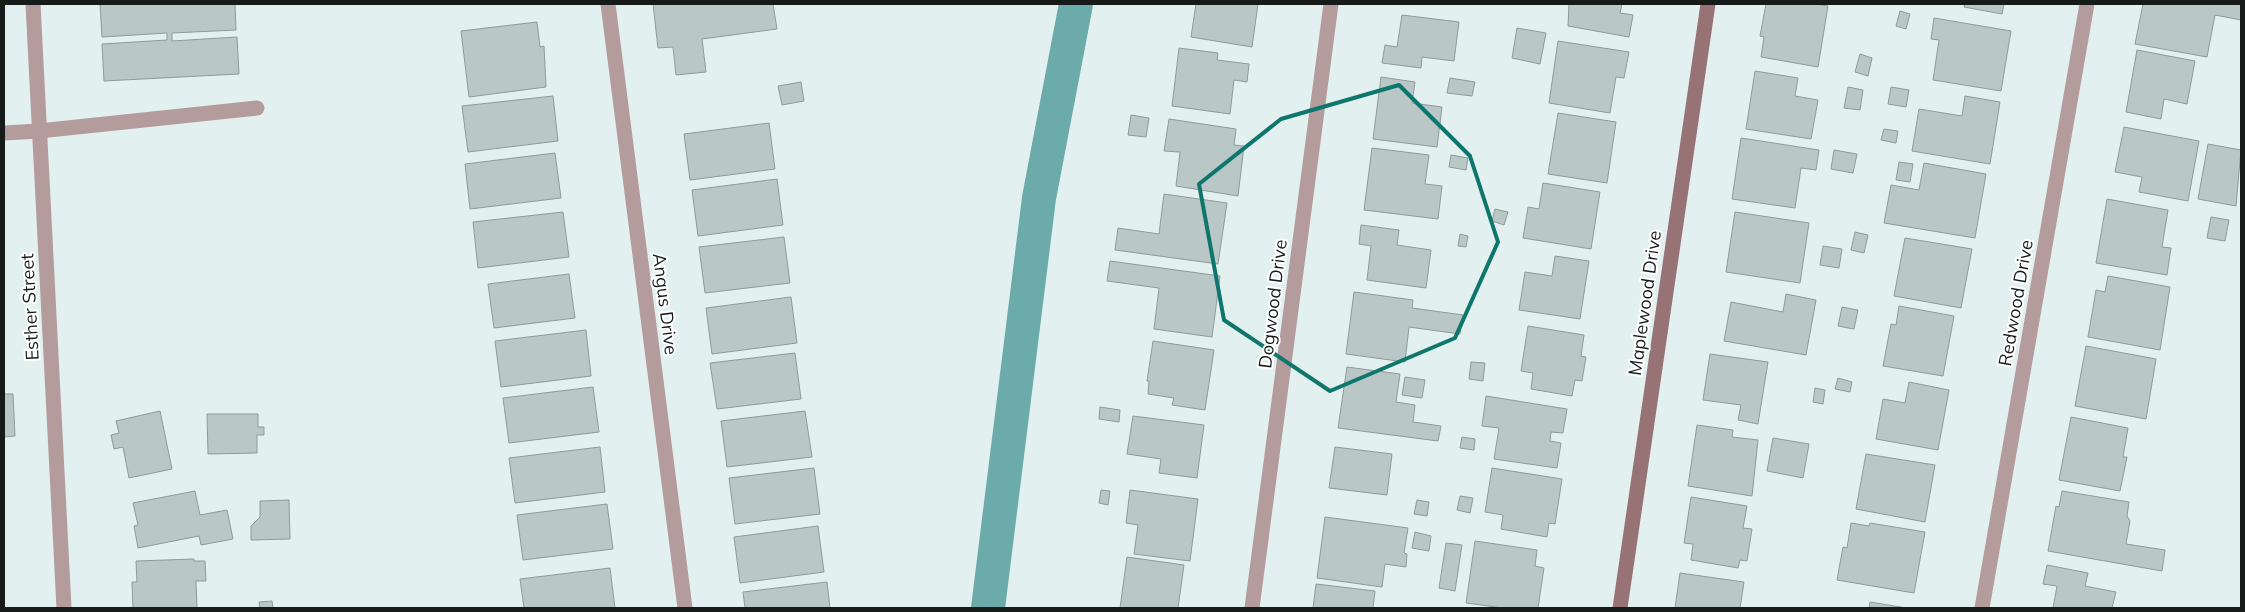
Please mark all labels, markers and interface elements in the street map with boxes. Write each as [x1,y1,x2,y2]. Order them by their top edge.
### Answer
street label: Maplewood Drive [1623,229,1666,377]
street label: Dogwood Drive [1253,238,1292,370]
street label: Redwood Drive [1993,238,2038,368]
street label: Angus Drive [648,252,683,356]
street label: Esther Street [15,253,44,361]

